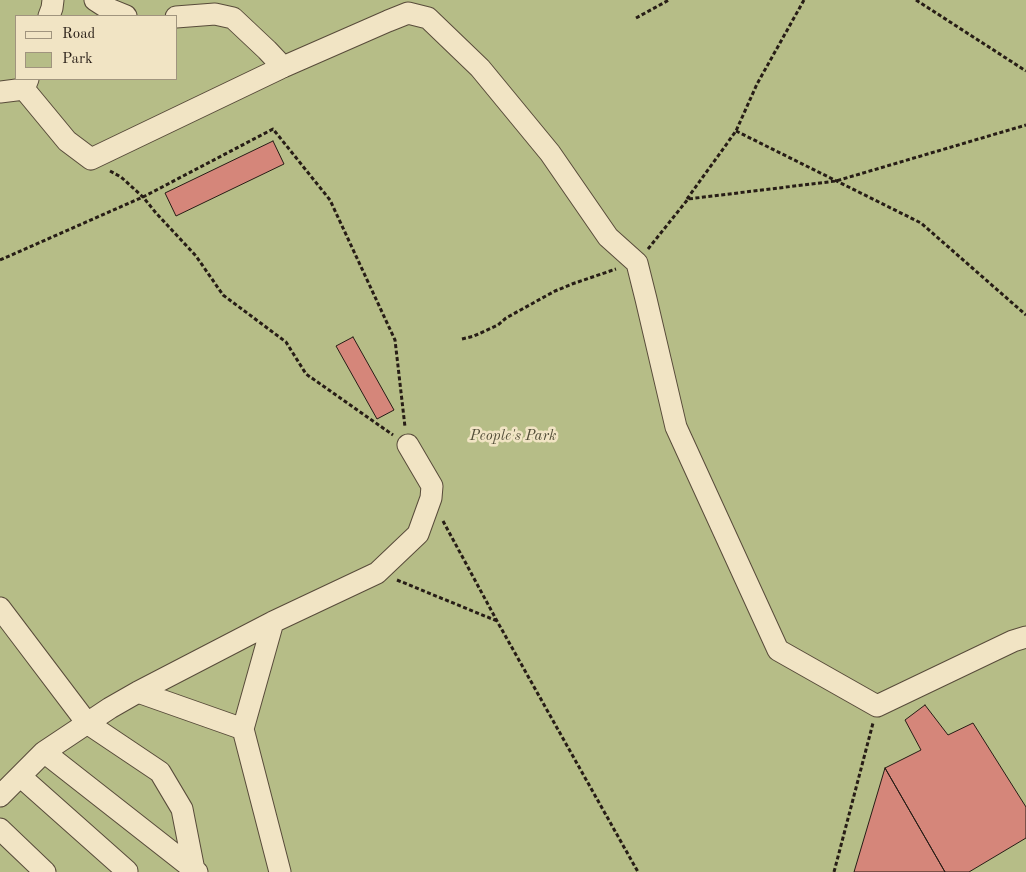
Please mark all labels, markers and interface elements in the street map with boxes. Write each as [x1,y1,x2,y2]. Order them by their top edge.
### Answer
legend [15,15,178,80]
text: Road [62,27,95,42]
text: Park [62,52,93,67]
park label: People's Park [470,427,556,445]

